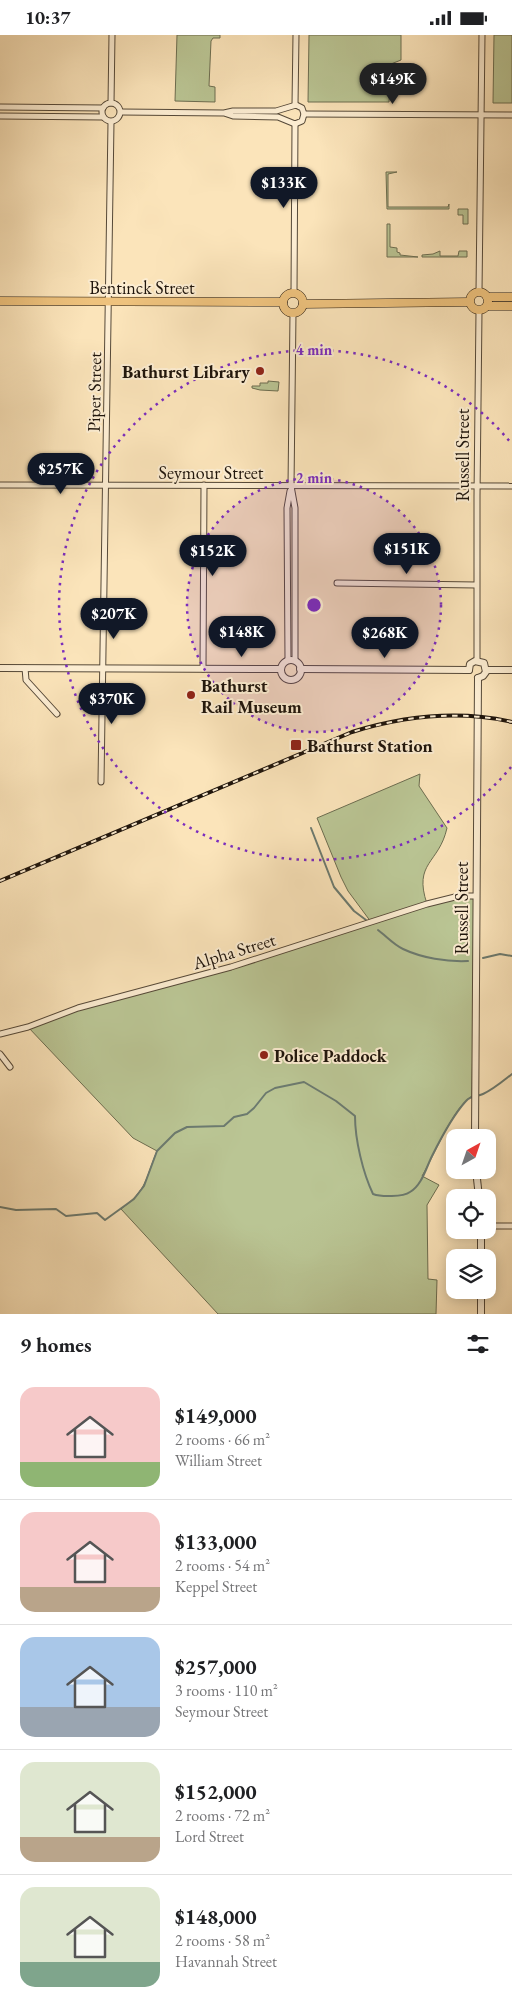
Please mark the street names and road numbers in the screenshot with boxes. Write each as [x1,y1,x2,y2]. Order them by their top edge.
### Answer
street label: Bentinck Street [89,276,195,299]
street label: Piper Street [82,352,106,432]
street label: Russell Street [451,408,474,501]
street label: Seymour Street [159,461,264,484]
street label: Russell Street [450,861,473,954]
street label: Alpha Street [189,927,279,975]

